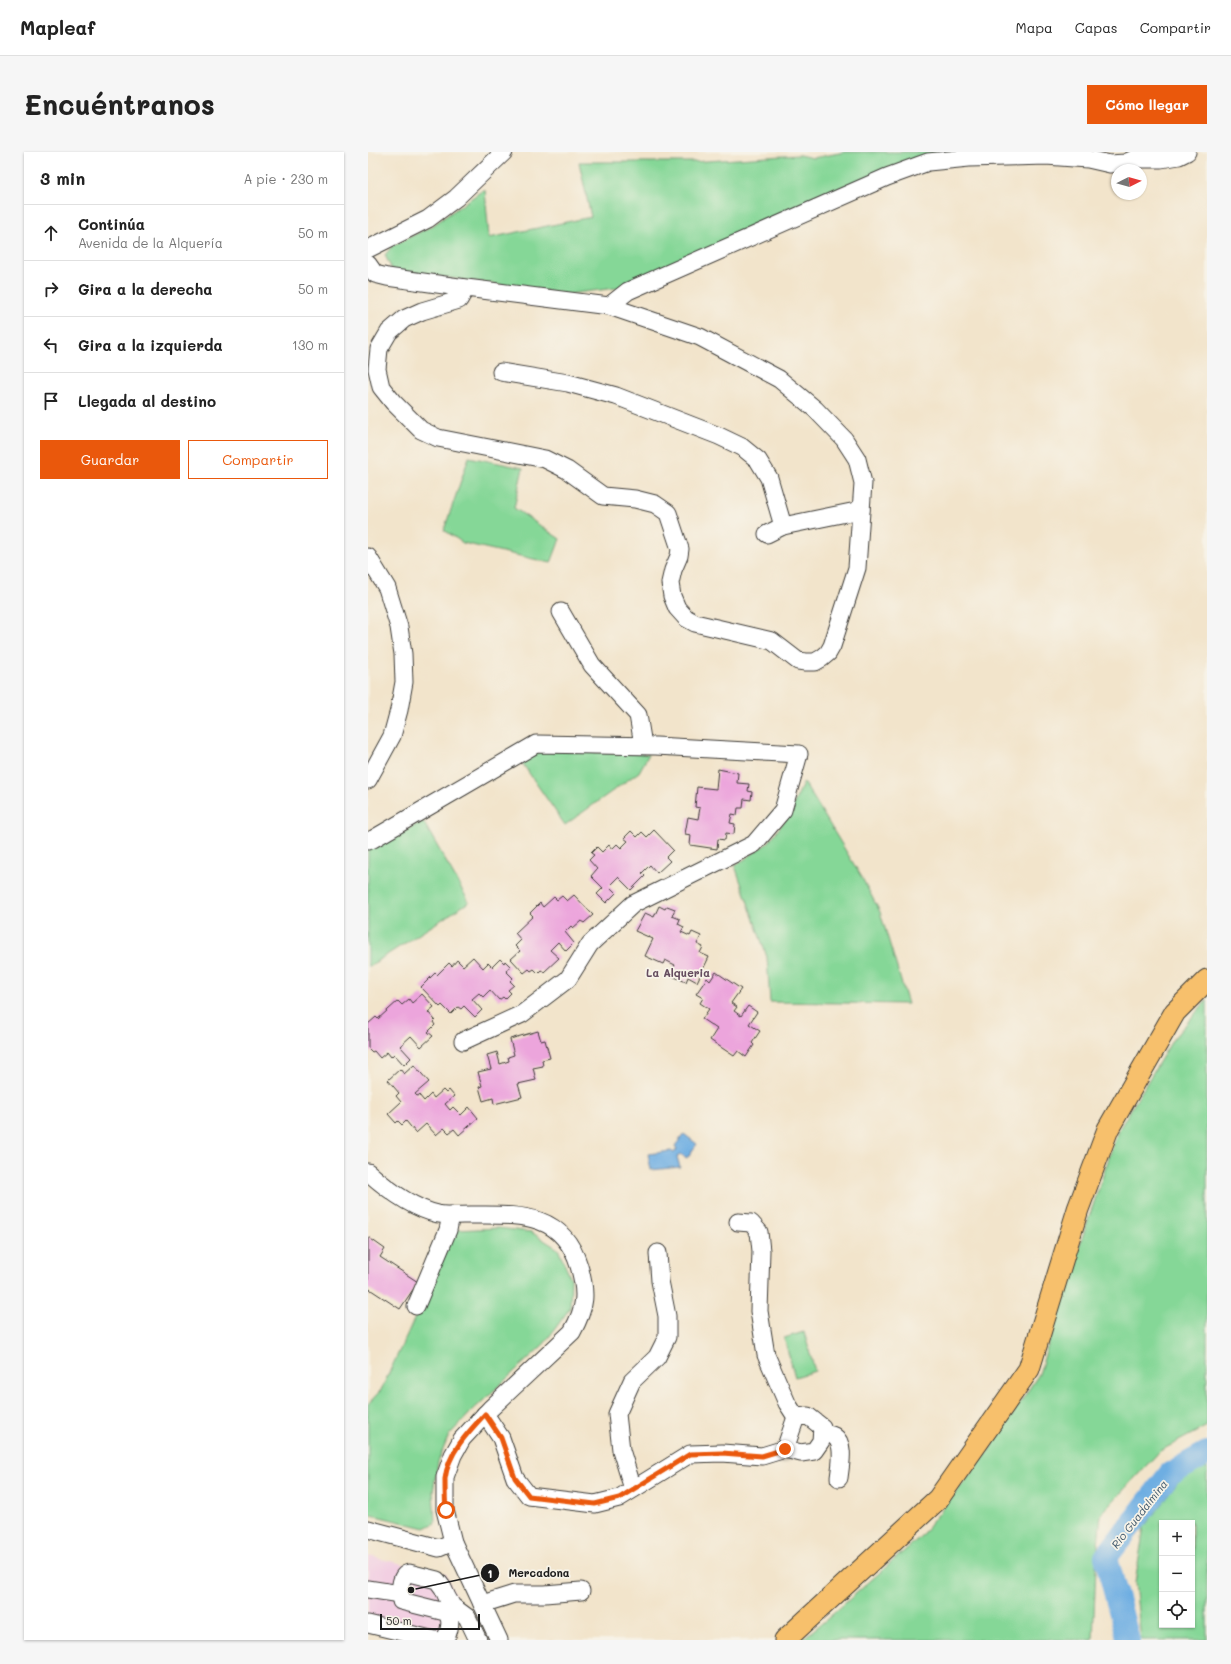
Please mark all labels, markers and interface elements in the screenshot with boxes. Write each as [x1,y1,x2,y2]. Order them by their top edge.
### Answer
text: Mapleaf [20,15,95,40]
text: Mapa [1016,18,1053,37]
text: Capas [1075,18,1118,37]
text: Compartir [1140,18,1211,37]
button: Cómo llegar [1087,85,1207,124]
text: Encuéntranos [24,86,215,122]
north arrow [1111,164,1147,200]
text: 3 min [40,167,85,189]
text: A pie · 230 m [243,170,328,187]
text: Continúa [78,214,145,234]
icon: ahead [40,222,62,244]
text: 50 m [298,224,328,241]
text: Avenida de la Alquería [78,234,223,251]
icon: right [40,278,62,300]
text: Gira a la derecha [78,279,212,299]
text: 50 m [298,280,328,297]
icon: left [40,334,62,356]
text: Gira a la izquierda [78,335,223,355]
text: 130 m [292,336,328,353]
icon: arrive [40,390,62,412]
text: Llegada al destino [78,391,216,411]
button: Guardar [40,440,180,479]
button: Compartir [188,440,328,479]
district label: La Alqueria [646,965,710,980]
route end [776,1440,794,1458]
water label: Rio Guadalmina [1107,1477,1171,1551]
route start [437,1501,455,1519]
map controls [1159,1520,1195,1628]
button: + [1159,1520,1195,1556]
button: − [1159,1556,1195,1592]
callout: Mercadona [480,1562,577,1585]
text: 1 [487,1565,493,1581]
text: Mercadona [508,1565,570,1580]
button: locate [1159,1592,1195,1628]
scale bar [380,1612,480,1631]
text: 50 m [386,1613,412,1628]

